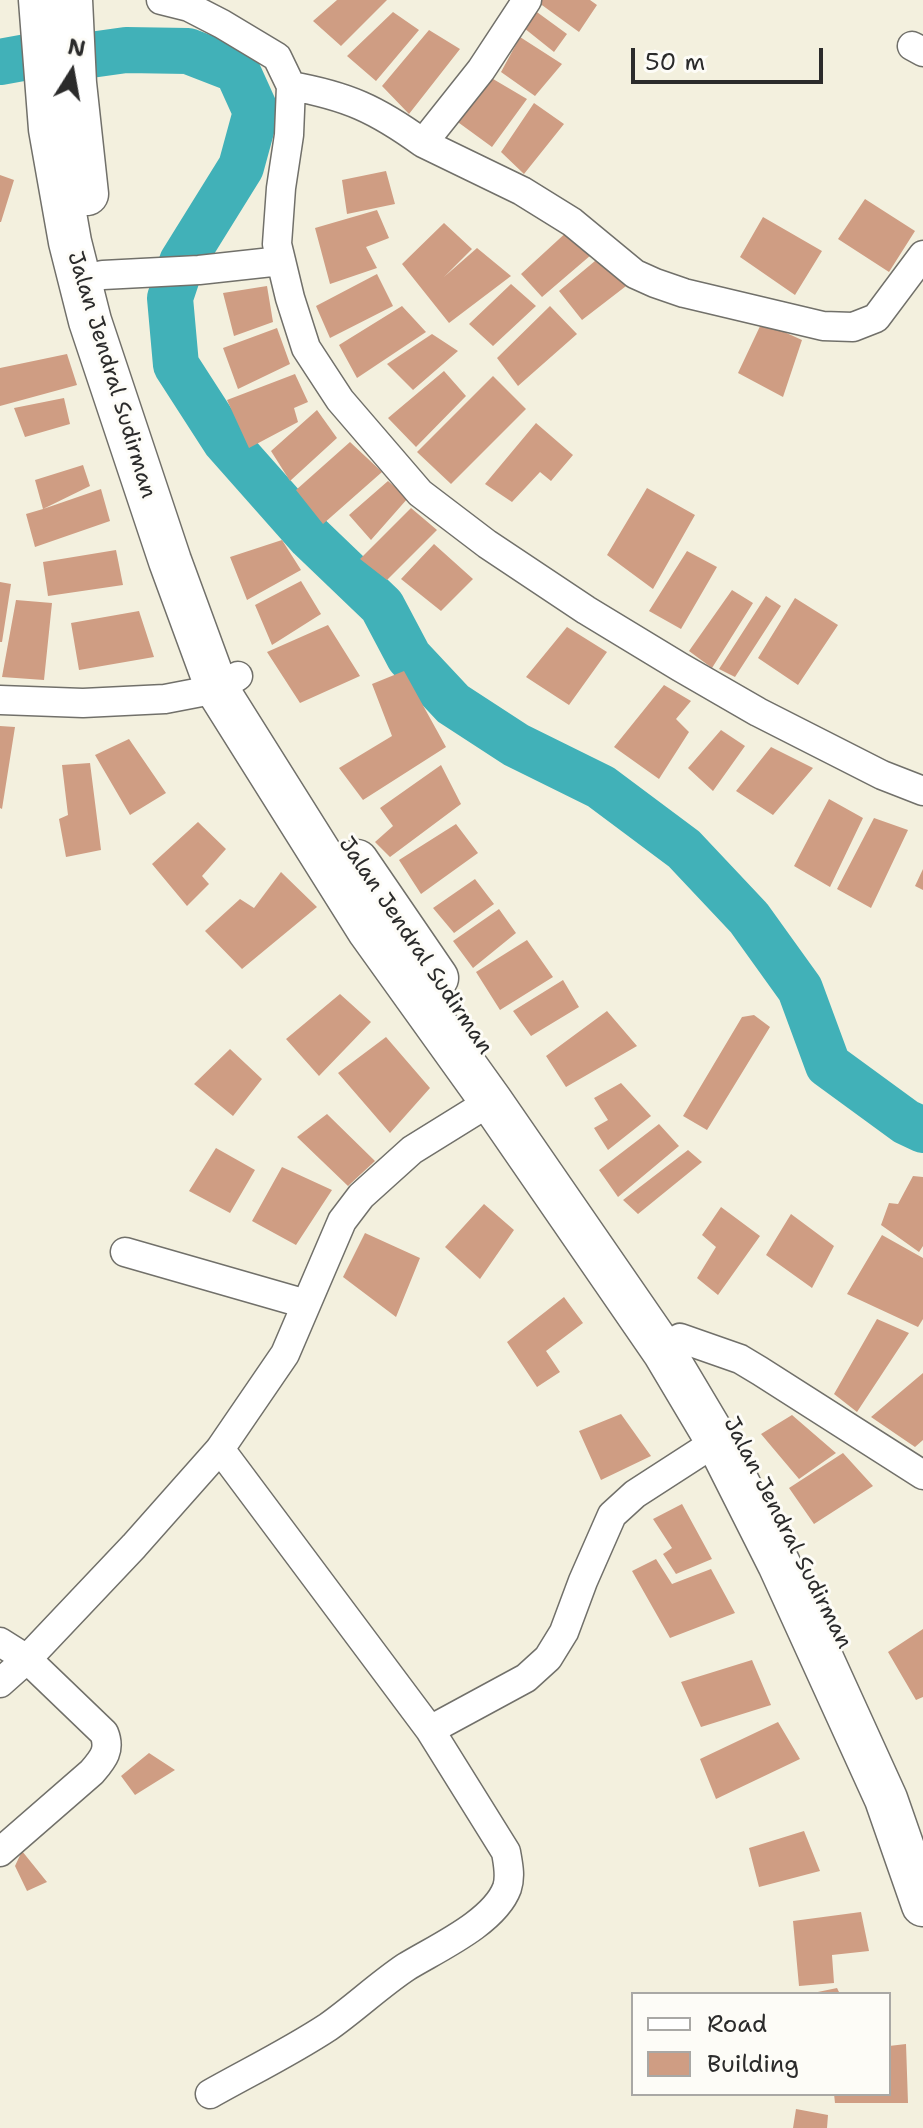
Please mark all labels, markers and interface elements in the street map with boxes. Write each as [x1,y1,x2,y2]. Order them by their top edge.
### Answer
north arrow [32,32,112,112]
text: N [65,32,88,64]
scale bar [635,32,827,82]
text: 50 m [645,46,705,78]
street label: Jalan Jendral Sudirman [61,248,161,502]
street label: Jalan Jendral Sudirman [332,832,498,1060]
street label: Jalan Jendral Sudirman [717,1413,857,1653]
legend [631,1992,891,2096]
text: Road [707,2008,767,2040]
text: Building [707,2048,799,2080]

